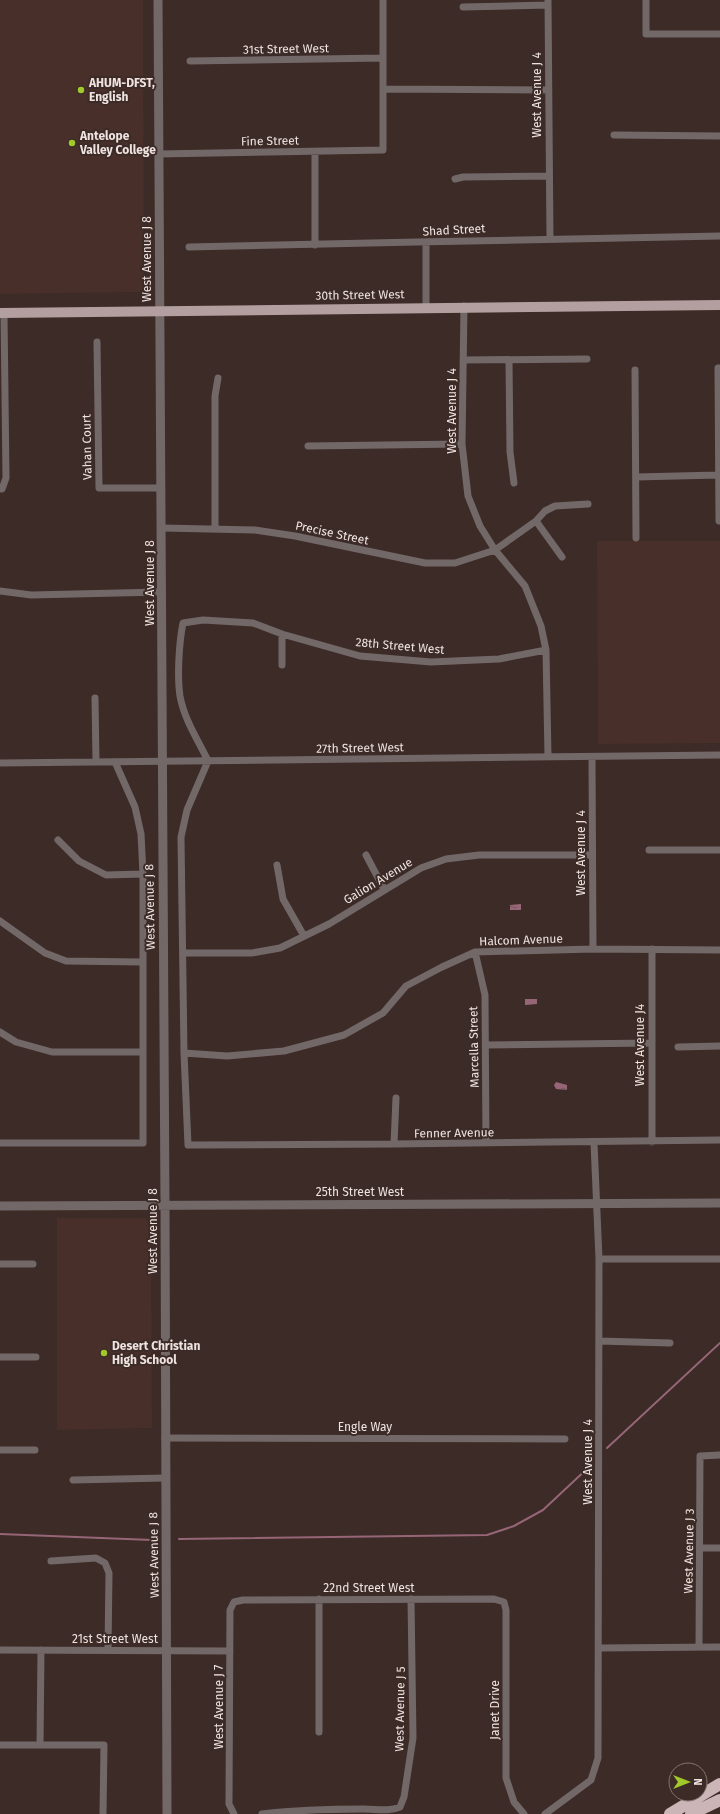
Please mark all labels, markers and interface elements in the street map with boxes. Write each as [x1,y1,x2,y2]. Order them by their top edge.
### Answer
street label: 31st Street West [243,41,330,57]
street label: West Avenue J 4 [530,52,544,138]
place label: AHUM-DFST, English [88,76,155,104]
marker: AHUM-DFST, English [76,85,86,95]
place label: Antelope Valley College [79,129,156,157]
street label: Fine Street [241,133,300,149]
marker: Antelope Valley College [67,138,77,148]
street label: West Avenue J 8 [140,216,154,302]
street label: Shad Street [422,221,486,239]
street label: 30th Street West [315,287,405,303]
street label: West Avenue J 4 [445,368,459,454]
street label: Vahan Court [79,413,95,480]
street label: Precise Street [294,518,371,548]
street label: West Avenue J 8 [143,540,157,626]
street label: 28th Street West [355,635,446,657]
street label: 27th Street West [316,740,405,756]
street label: West Avenue J 4 [574,810,588,896]
street label: Galion Avenue [341,855,415,907]
street label: West Avenue J 8 [142,864,158,950]
street label: Halcom Avenue [479,932,563,948]
street label: West Avenue J4 [633,1003,647,1086]
street label: Marcella Street [466,1006,482,1088]
street label: Fenner Avenue [414,1125,494,1141]
street label: 25th Street West [316,1185,405,1199]
street label: West Avenue J 8 [146,1188,160,1274]
place label: Desert Christian High School [112,1339,200,1367]
marker: Desert Christian High School [99,1348,109,1358]
street label: West Avenue J 4 [581,1419,595,1505]
street label: Engle Way [338,1420,392,1434]
street label: West Avenue J 3 [681,1508,697,1594]
street label: West Avenue J 8 [146,1512,162,1598]
street label: 22nd Street West [323,1581,415,1595]
street label: 21st Street West [72,1632,159,1646]
street label: West Avenue J 7 [212,1665,226,1749]
street label: West Avenue J 5 [392,1666,408,1752]
street label: Janet Drive [488,1680,502,1740]
north arrow [668,1762,708,1802]
text: N [691,1778,704,1786]

